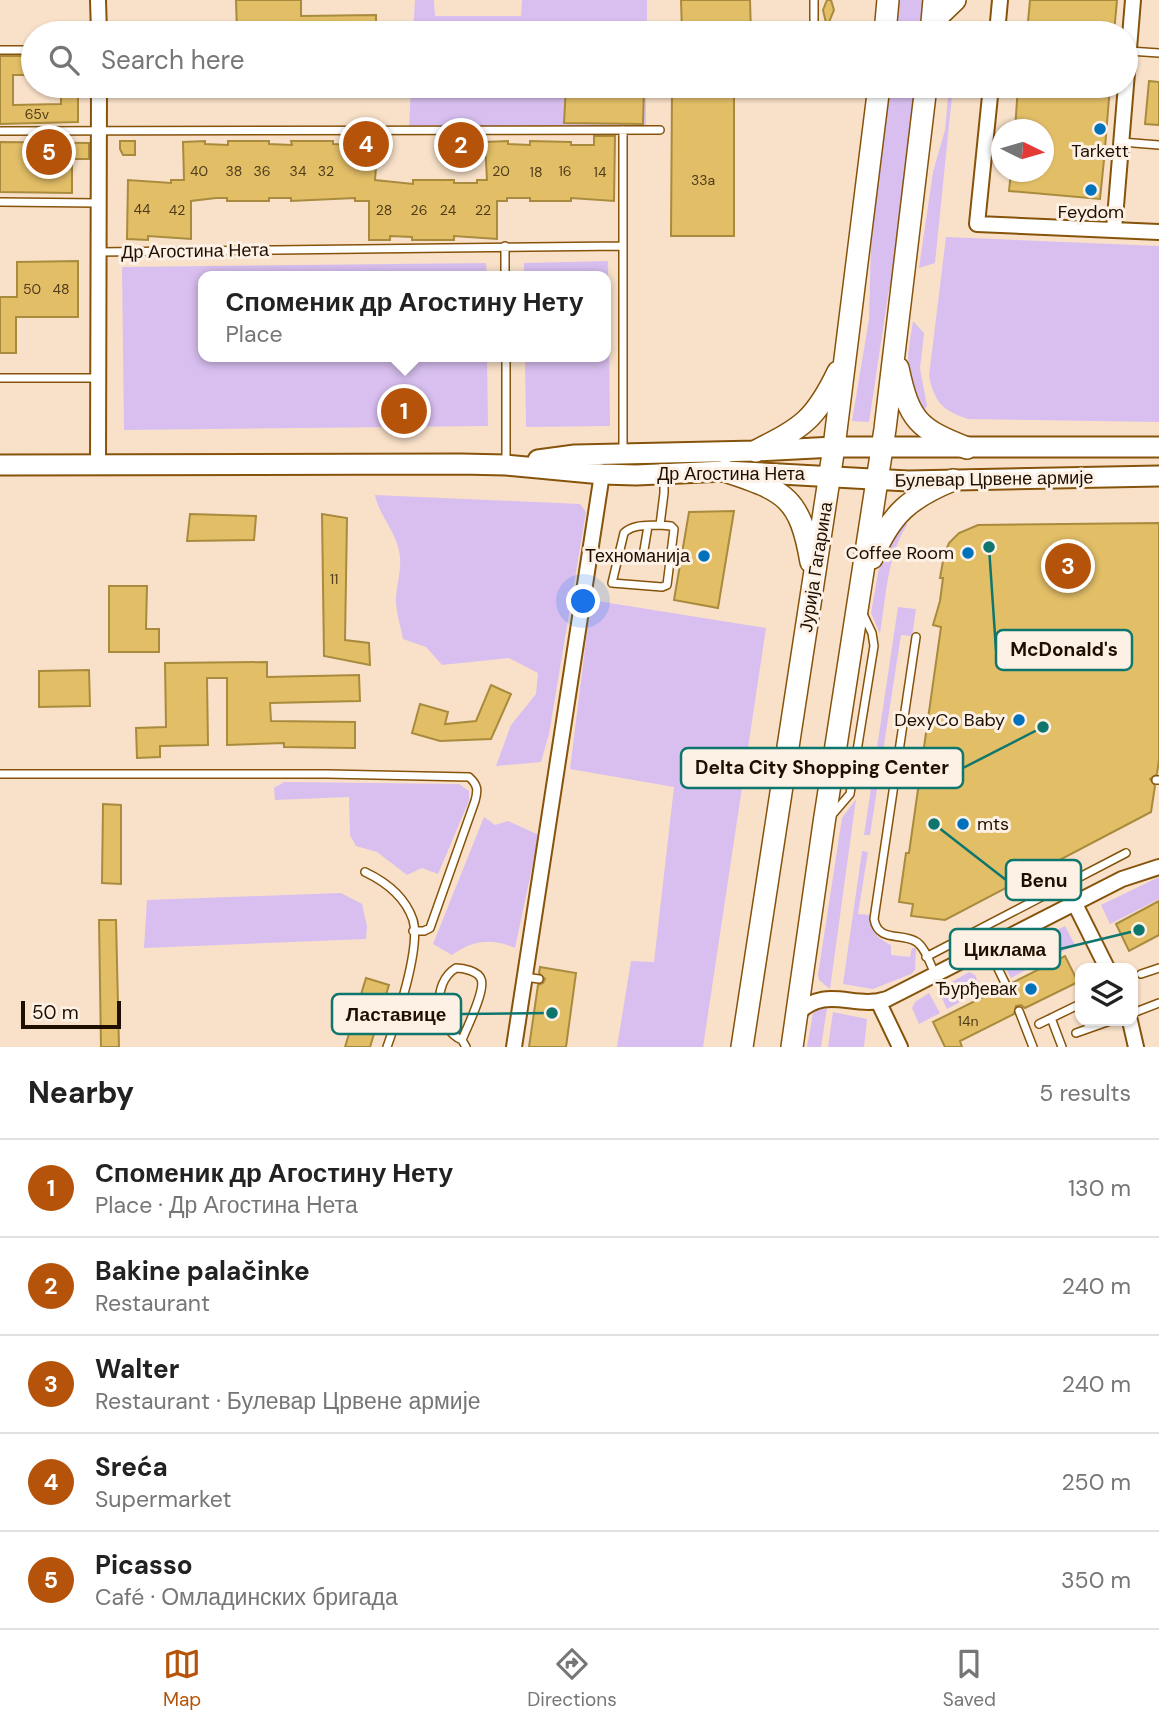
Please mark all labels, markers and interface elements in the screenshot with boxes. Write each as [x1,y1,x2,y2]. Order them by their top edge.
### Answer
search box [21,21,1138,98]
icon: search [45,41,83,79]
text: Search here [101,43,244,77]
house number: 65v [25,105,50,123]
pin: 4 [343,118,389,170]
pin: 2 [438,119,484,171]
north arrow [991,119,1054,182]
marker: Tarkett [1092,121,1108,137]
pin: 5 [26,126,72,178]
place label: Tarkett [1071,139,1129,163]
house number: 40 [190,162,208,180]
house number: 38 [226,162,242,180]
house number: 36 [253,162,271,180]
house number: 34 [290,162,307,180]
house number: 32 [318,162,334,180]
house number: 20 [492,162,510,180]
house number: 16 [558,162,572,180]
house number: 18 [530,163,542,181]
house number: 14 [594,163,607,181]
house number: 33a [691,171,715,189]
marker: Feydom [1083,182,1099,198]
house number: 44 [134,200,151,218]
place label: Feydom [1058,200,1124,224]
house number: 42 [169,201,185,219]
house number: 28 [376,201,392,219]
house number: 26 [411,201,427,219]
house number: 24 [440,201,457,219]
house number: 22 [475,201,491,219]
street label: Др Агостина Нета [121,238,270,264]
popup [198,271,611,362]
house number: 50 [23,280,41,298]
house number: 48 [52,280,70,298]
text: Споменик др Агостину Нету [225,285,584,319]
text: Place [225,319,283,349]
pin: 1 [381,385,427,437]
street label: Др Агостина Нета [657,462,806,486]
street label: Булевар Црвене армије [895,465,1093,493]
street label: Јурија Гагарина [794,499,838,634]
pin: 3 [1045,540,1091,592]
place label: Coffee Room [846,541,954,565]
place label: Техноманија [585,544,691,568]
marker: Coffee Room [960,545,976,561]
marker: Техноманија [696,548,712,564]
house number: 11 [330,570,338,588]
your location [566,584,600,618]
callout: McDonald's [996,630,1132,670]
text: McDonald's [1010,637,1118,662]
place label: DexyCo Baby [894,708,1005,732]
marker: DexyCo Baby [1011,712,1027,728]
callout: Delta City Shopping Center [681,748,963,788]
text: Delta City Shopping Center [695,755,949,780]
place label: mts [977,812,1009,836]
marker: mts [955,816,971,832]
callout: Benu [1006,860,1081,900]
text: Benu [1021,868,1068,893]
callout: Циклама [950,929,1060,969]
text: Циклама [964,937,1047,962]
map controls [1075,963,1138,1026]
button: layers [1075,963,1138,1026]
place label: Ђурђевак [935,977,1017,1001]
marker: Ђурђевак [1023,981,1039,997]
callout: Ластавице [332,994,461,1034]
scale bar [21,998,121,1030]
text: 50 m [32,1000,79,1025]
text: Ластавице [346,1002,446,1027]
house number: 14n [958,1012,978,1030]
text: Nearby [28,1073,134,1112]
text: 5 results [1039,1078,1131,1108]
text: Споменик др Агостину Нету [95,1156,453,1190]
text: 1 [47,1173,55,1203]
text: 130 m [1068,1173,1131,1203]
text: Place · Др Агостина Нета [95,1190,358,1220]
text: Bakine palačinke [95,1254,310,1288]
text: 2 [44,1271,58,1301]
text: 240 m [1062,1271,1131,1301]
text: Restaurant [95,1288,210,1318]
text: Walter [95,1352,179,1386]
text: 3 [44,1369,58,1399]
text: 240 m [1062,1369,1131,1399]
text: Restaurant · Булевар Црвене армије [95,1386,481,1416]
text: Sreća [95,1450,168,1484]
text: 4 [44,1467,58,1497]
text: 250 m [1061,1467,1131,1497]
text: Supermarket [95,1484,231,1514]
text: Picasso [95,1548,193,1582]
text: 5 [44,1565,58,1595]
text: 350 m [1061,1565,1131,1595]
text: Café · Омладинских бригада [95,1582,398,1612]
tab: Map [163,1645,201,1712]
tab: Directions [527,1645,617,1712]
tab: Saved [943,1645,996,1712]

